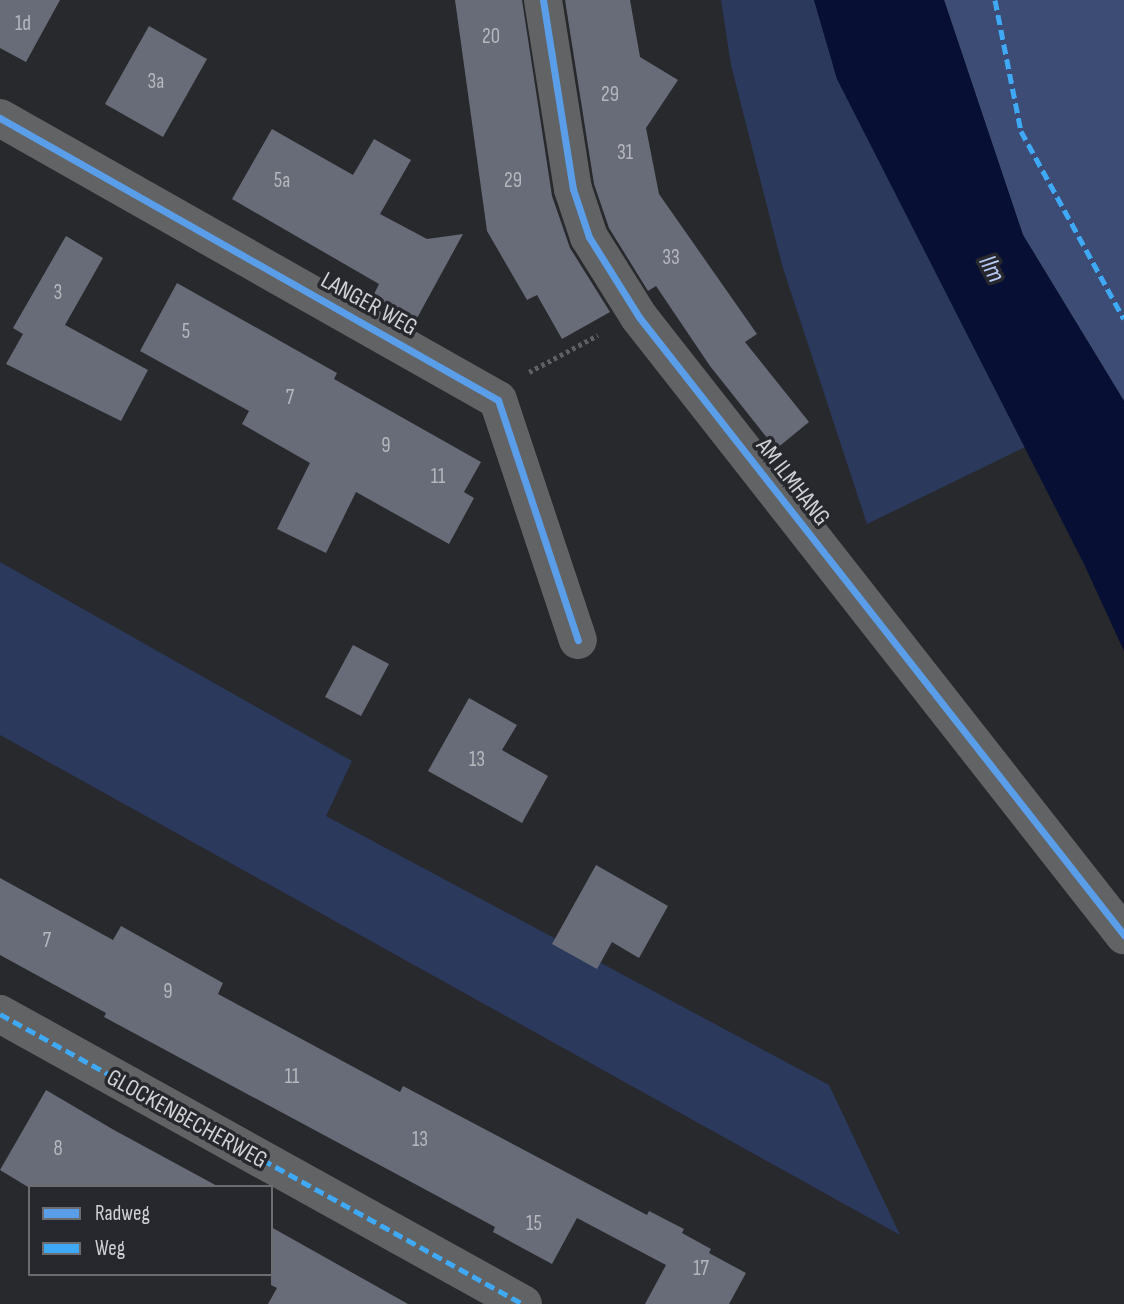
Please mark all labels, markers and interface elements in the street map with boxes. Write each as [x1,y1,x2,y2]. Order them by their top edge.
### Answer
house number: 1d [15,11,31,37]
house number: 20 [482,24,500,50]
house number: 3a [148,69,164,95]
house number: 29 [601,82,619,108]
house number: 31 [617,140,633,166]
house number: 5a [274,168,290,194]
house number: 29 [504,168,522,194]
house number: 33 [662,245,680,271]
water label: Ilm [971,250,1011,288]
street label: LANGER WEG [316,266,422,342]
house number: 3 [54,280,62,306]
house number: 5 [182,319,190,345]
house number: 7 [286,385,294,411]
house number: 9 [381,433,391,459]
street label: AM ILMHANG [750,433,836,531]
house number: 11 [431,464,445,490]
house number: 13 [469,747,485,773]
house number: 7 [43,928,51,954]
house number: 9 [163,979,173,1005]
street label: GLOCKENBECHERWEG [102,1063,272,1175]
house number: 11 [285,1064,299,1090]
house number: 13 [412,1127,428,1153]
house number: 8 [53,1136,63,1162]
legend [28,1185,273,1276]
text: Radweg [95,1201,150,1226]
house number: 15 [526,1211,542,1237]
text: Weg [95,1236,125,1261]
house number: 17 [693,1256,709,1282]

